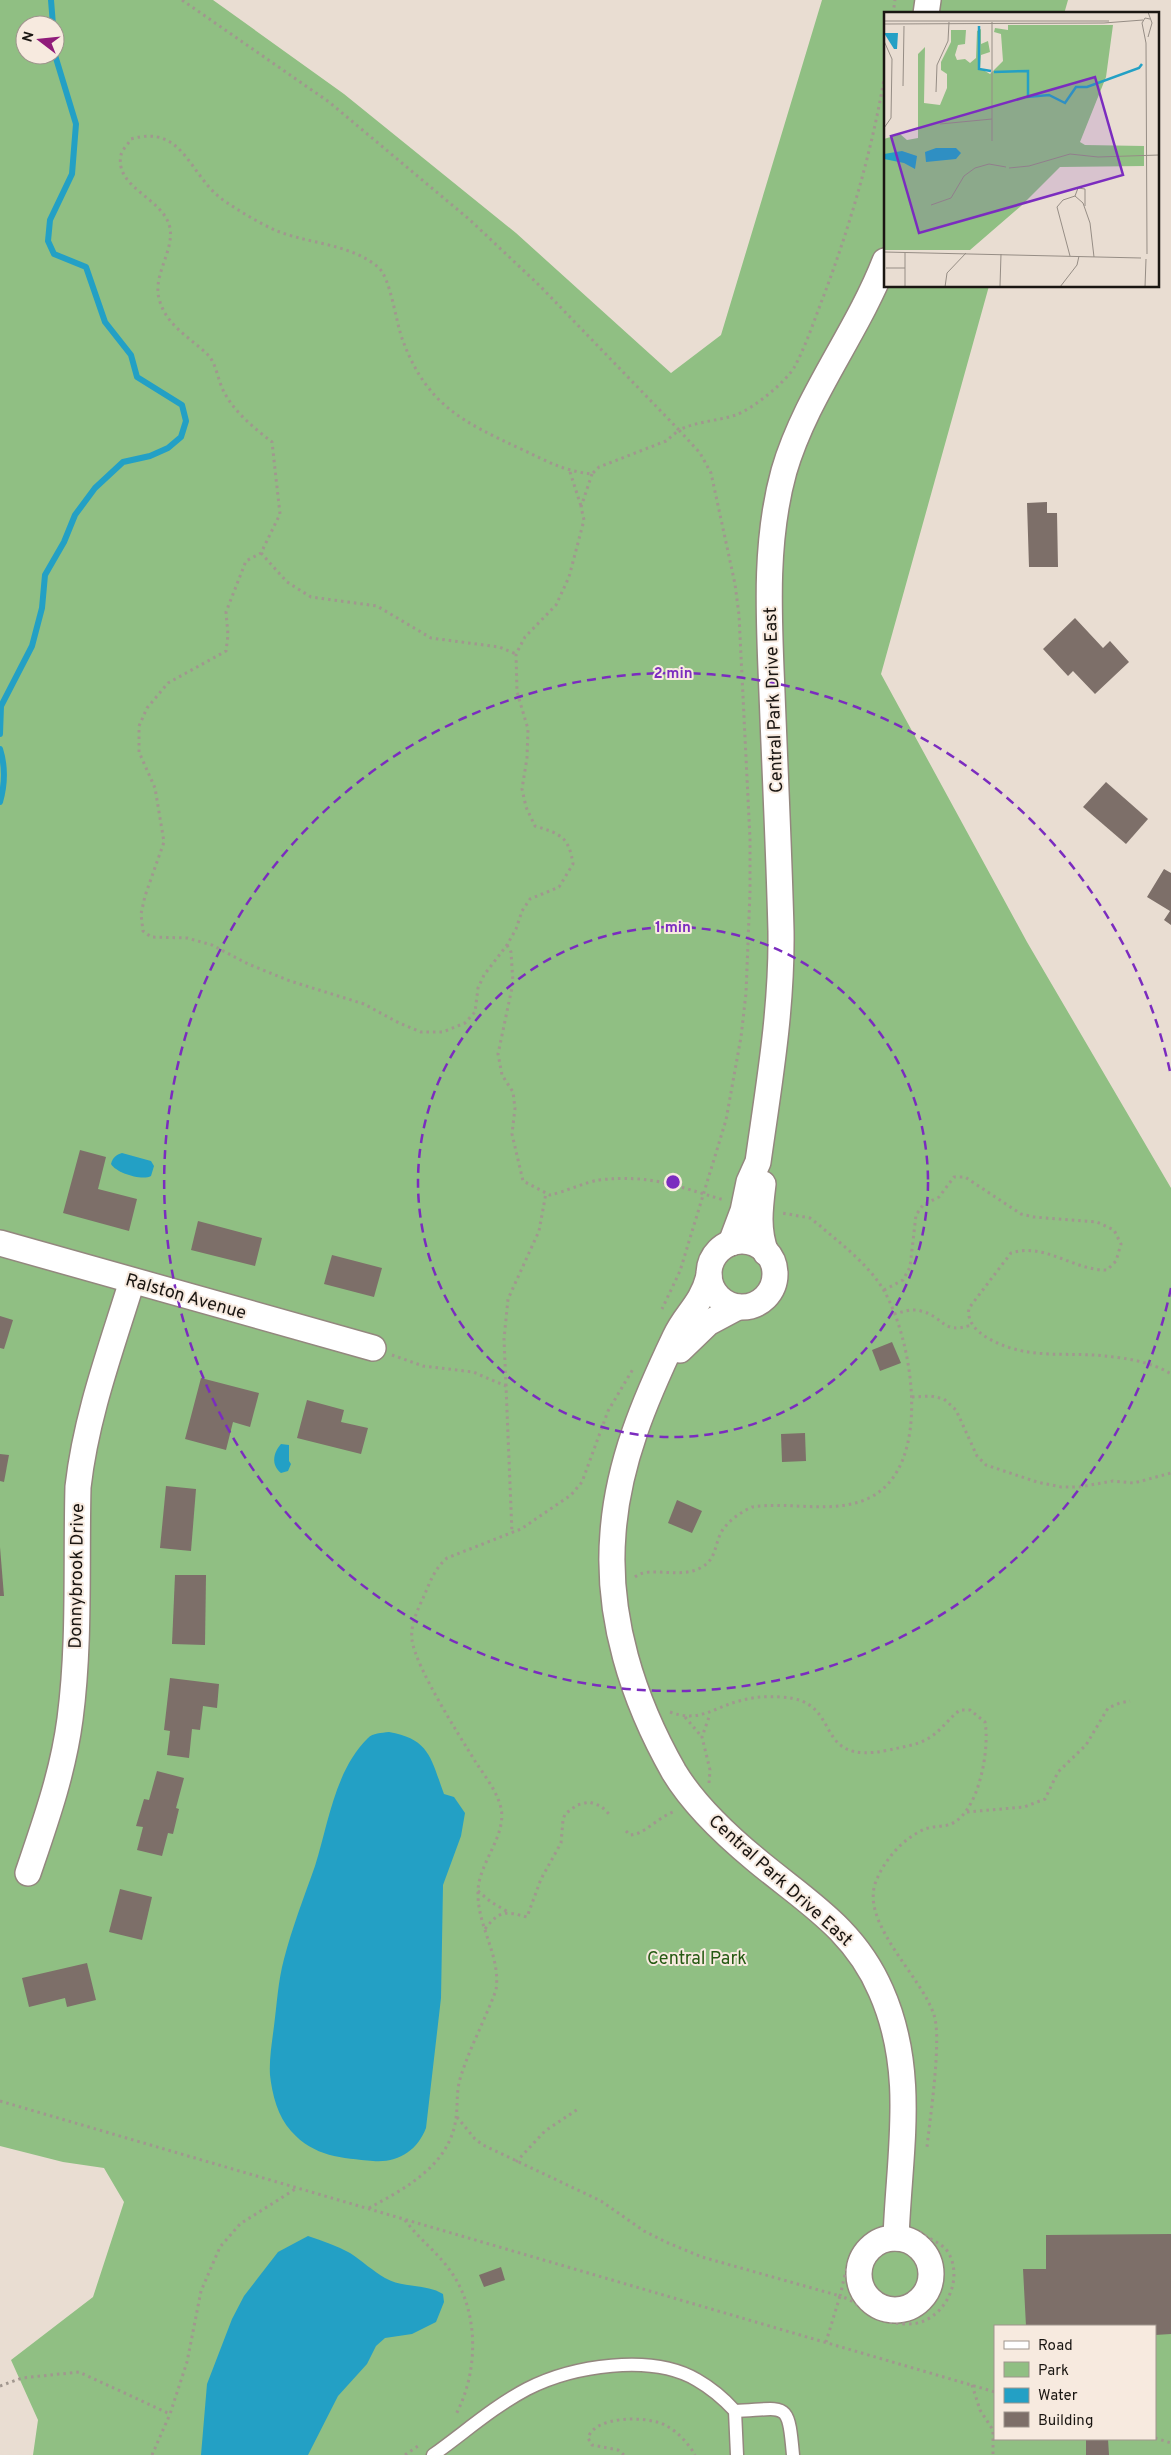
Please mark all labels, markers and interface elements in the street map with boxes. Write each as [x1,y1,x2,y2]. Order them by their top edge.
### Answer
inset map [884,12,1158,288]
north arrow [15,15,65,65]
text: N [19,30,39,44]
street label: Central Park Drive East [760,607,789,793]
text: 2 min [653,665,693,684]
text: 1 min [655,919,691,938]
centre of rings [664,1173,682,1191]
street label: Ralston Avenue [123,1269,249,1326]
street label: Donnybrook Drive [65,1503,90,1649]
street label: Central Park Drive East [703,1810,857,1952]
park label: Central Park [647,1948,747,1971]
legend [994,2325,1156,2440]
text: Road [1038,2337,1073,2356]
text: Park [1038,2362,1069,2381]
text: Water [1038,2387,1078,2406]
text: Building [1038,2412,1093,2431]

